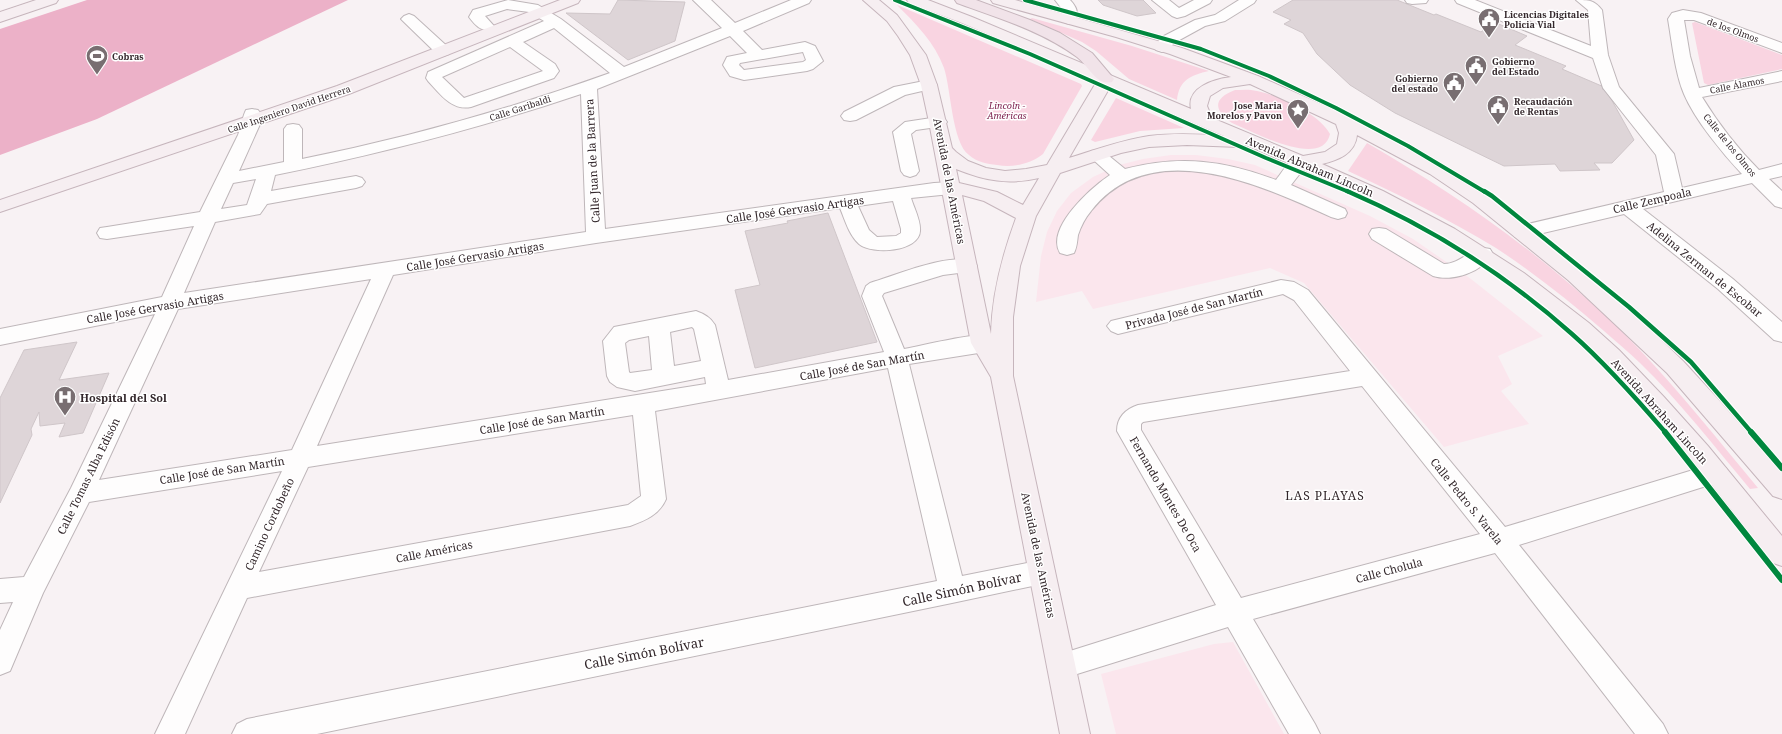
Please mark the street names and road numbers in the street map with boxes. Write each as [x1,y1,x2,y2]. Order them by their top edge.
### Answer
street label: de los Olmos [1705,15,1761,45]
street label: Calle Álamos [1709,73,1765,97]
street label: Calle Ingeniero David Herrera [226,82,352,136]
street label: Calle Garibaldi [488,92,552,124]
street label: Calle Juan de la Barrera [581,99,603,223]
street label: Calle de los Olmos [1701,111,1759,179]
street label: Avenida de las Américas [930,117,970,245]
street label: Avenida Abraham Lincoln [1244,132,1376,200]
street label: Calle Zempoala [1611,184,1693,216]
street label: Calle José Gervasio Artigas [725,192,865,226]
street label: Adelina Zerman de Escobar [1644,218,1767,321]
street label: Calle José Gervasio Artigas [405,238,545,274]
street label: Privada José de San Martín [1124,284,1264,332]
street label: Calle José Gervasio Artigas [85,288,225,326]
street label: Calle José de San Martín [799,347,925,383]
street label: Avenida Abraham Lincoln [1608,355,1712,467]
street label: Calle José de San Martín [478,403,606,437]
street label: Calle Tomas Alba Edisón [53,415,123,537]
street label: Fernando Montes De Oca [1127,433,1205,555]
street label: Calle José de San Martín [158,453,286,487]
street label: Calle Pedro S. Varela [1427,455,1507,547]
street label: Camino Cordobeño [241,475,297,573]
street label: Avenida de las Américas [1018,491,1060,619]
street label: Calle Américas [394,536,474,566]
street label: Calle Cholula [1354,554,1424,586]
street label: Calle Simón Bolívar [901,568,1023,610]
street label: Calle Simón Bolívar [583,633,705,673]

